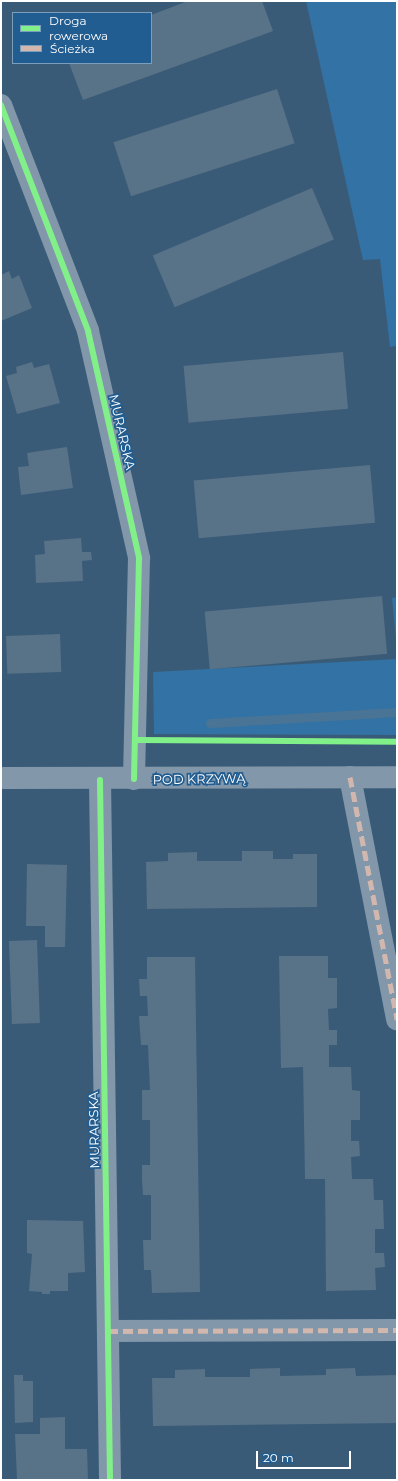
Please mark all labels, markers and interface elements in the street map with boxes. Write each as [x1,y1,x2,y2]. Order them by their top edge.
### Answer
legend [12,12,152,64]
text: Droga rowerowa [49,13,108,43]
text: Ścieżka [50,41,95,56]
street label: MURARSKA [106,393,138,471]
street label: POD KRZYWĄ [152,770,246,788]
street label: MURARSKA [86,1091,102,1169]
scale bar [258,1443,353,1469]
text: 20 m [263,1450,294,1465]

